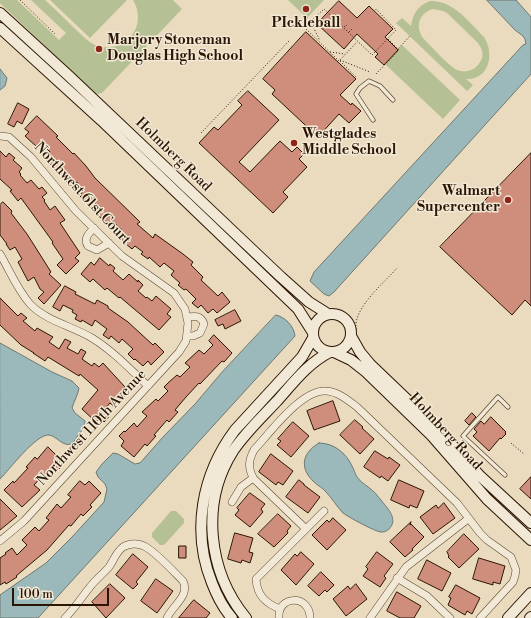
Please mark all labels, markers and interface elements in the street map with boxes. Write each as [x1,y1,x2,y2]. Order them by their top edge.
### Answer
marker: PIckleball [301,4,311,14]
place label: PIckleball [272,16,340,32]
place label: Marjory Stoneman Douglas High School [107,33,243,66]
marker: Marjory Stoneman Douglas High School [94,44,104,54]
street label: Holmberg Road [132,115,214,195]
place label: Westglades Middle School [302,127,396,160]
marker: Westglades Middle School [289,138,299,148]
street label: Northwest 61st Court [30,139,134,249]
place label: Walmart Supercenter [417,184,500,216]
marker: Walmart Supercenter [503,195,513,205]
street label: Northwest 110th Avenue [34,366,150,490]
street label: Holmberg Road [405,390,485,474]
scale bar [14,580,111,606]
text: 100 m [19,587,53,602]

